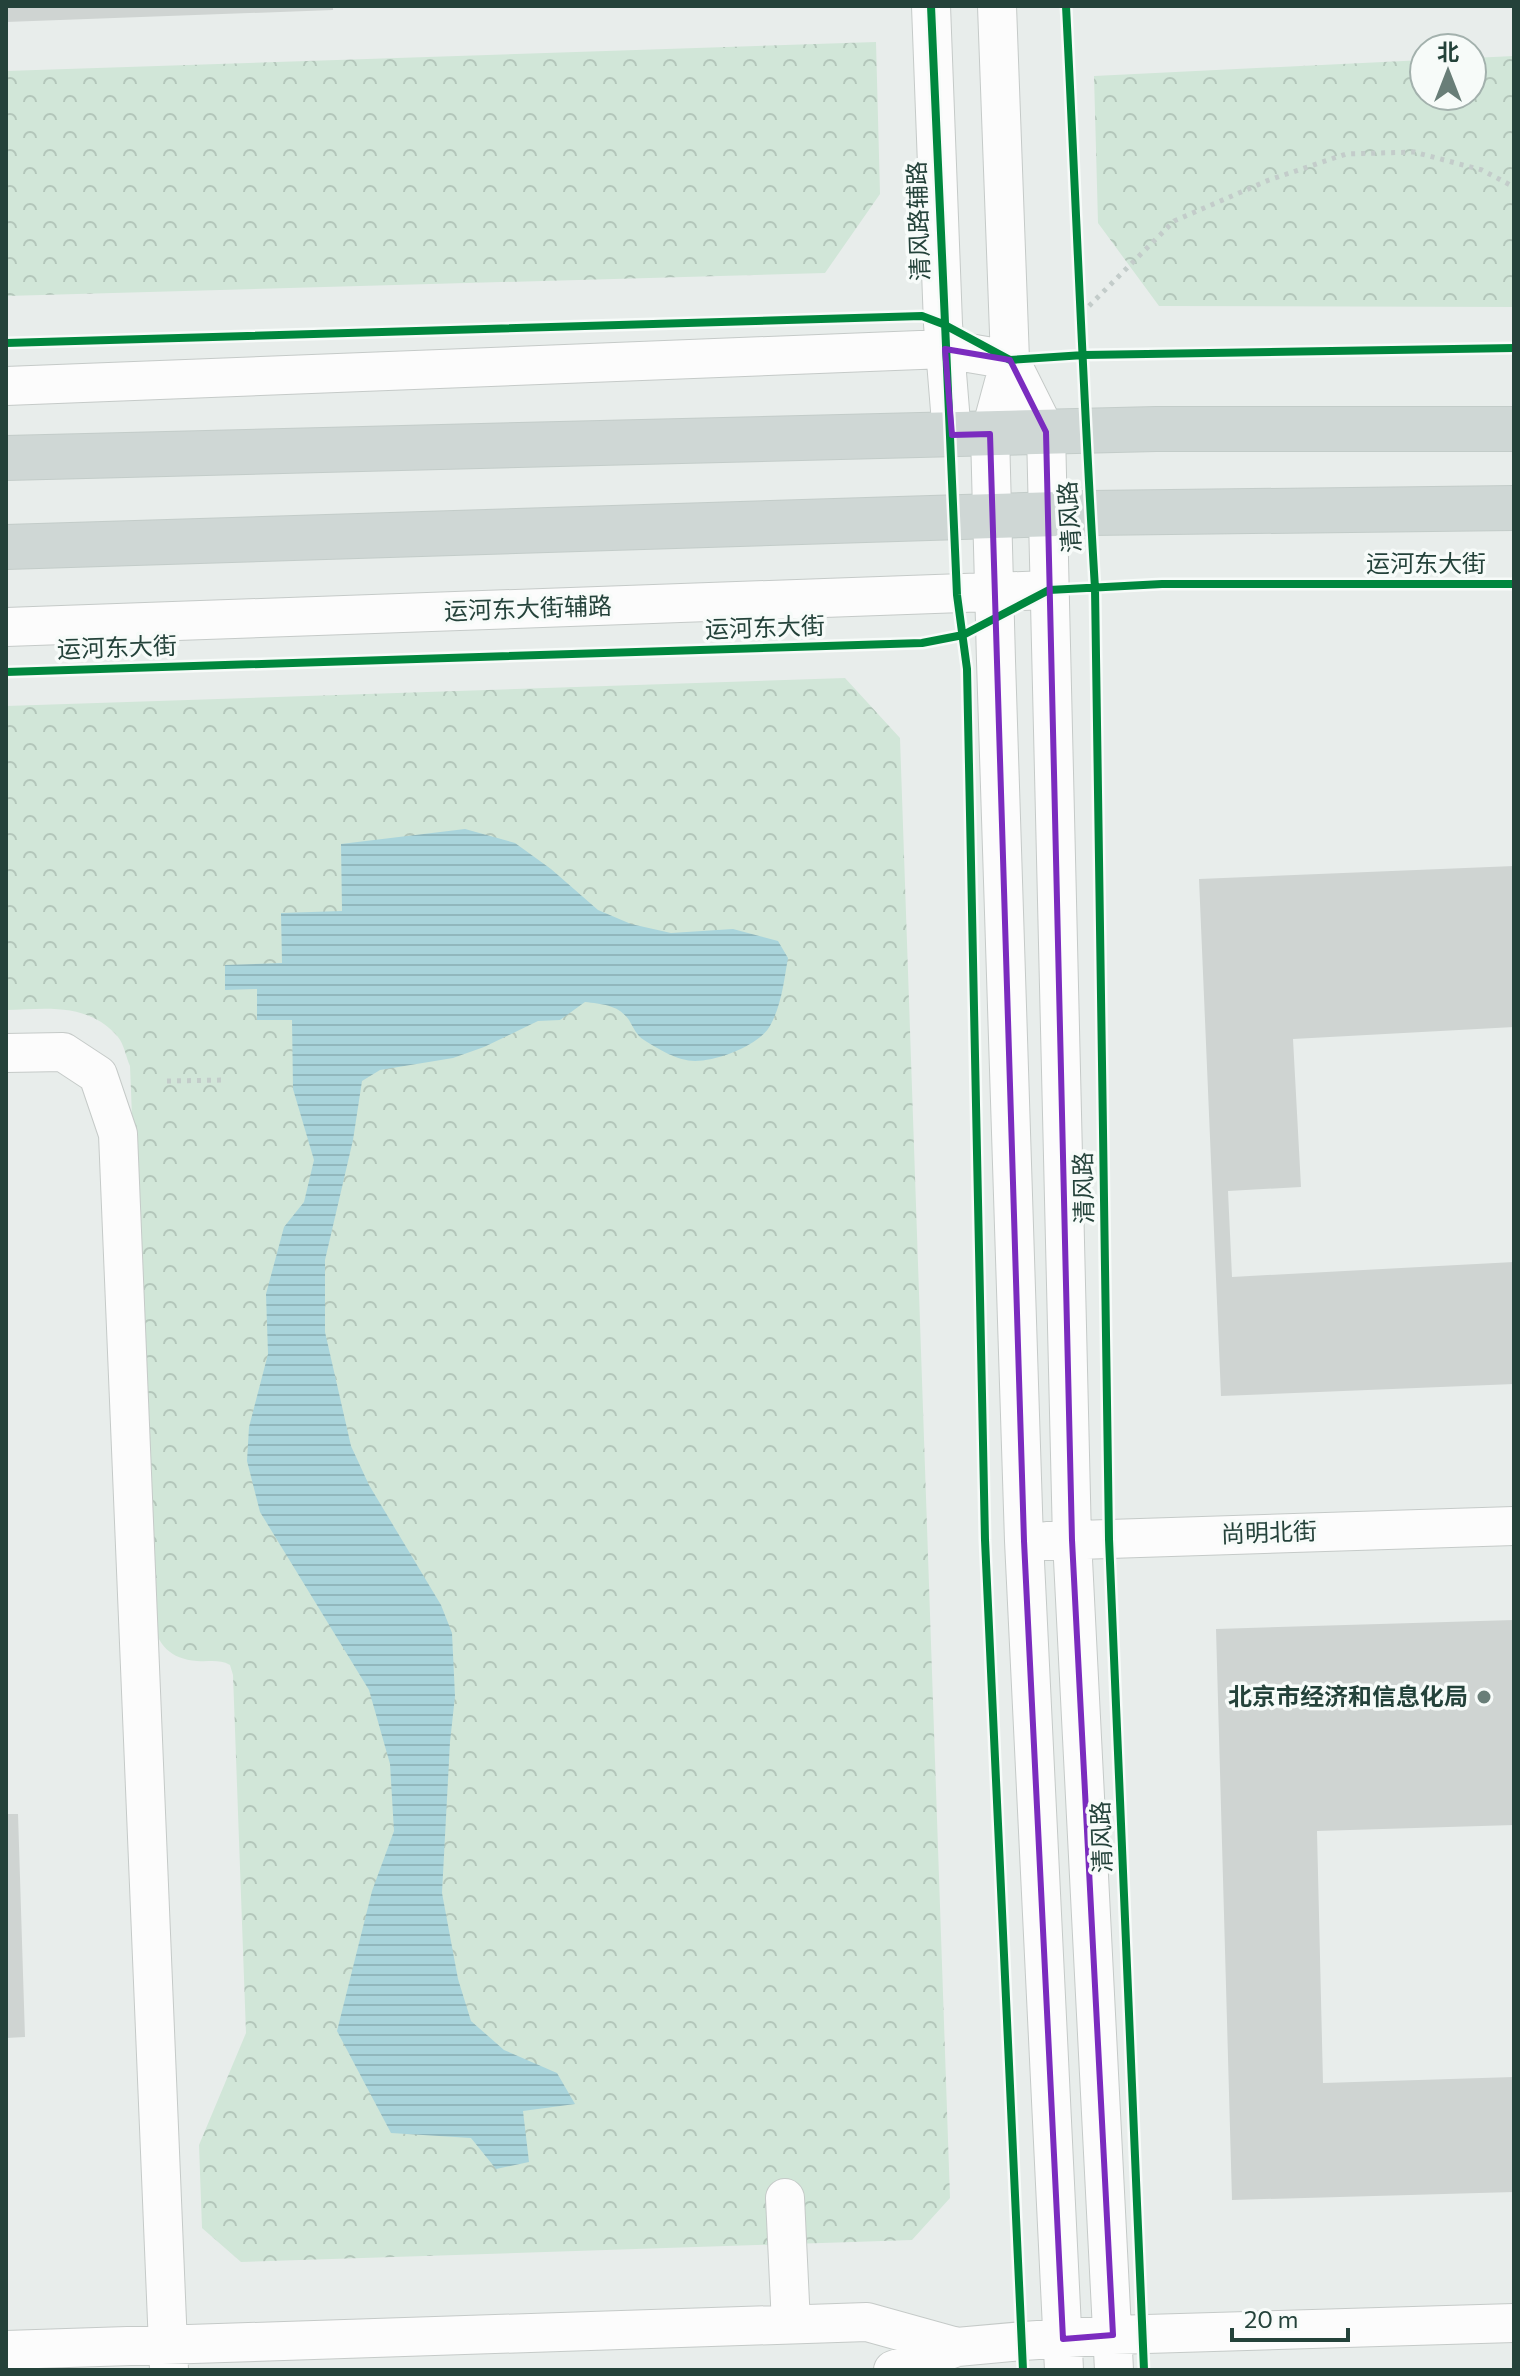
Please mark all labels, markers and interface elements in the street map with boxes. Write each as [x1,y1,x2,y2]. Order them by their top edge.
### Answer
north arrow [1408,32,1488,112]
text: 北 [1437,38,1459,65]
street label: 清风路辅路 [901,161,934,282]
street label: 清风路 [1052,480,1085,554]
street label: 运河东大街 [1366,548,1486,577]
street label: 运河东大街辅路 [443,590,612,625]
street label: 运河东大街 [704,610,825,643]
street label: 运河东大街 [56,630,177,663]
street label: 清风路 [1067,1152,1098,1224]
street label: 尚明北街 [1220,1515,1317,1548]
place label: 北京市经济和信息化局 [1228,1681,1468,1710]
marker: 北京市经济和信息化局 [1475,1688,1493,1706]
street label: 清风路 [1085,1801,1116,1874]
scale bar [1232,2292,1348,2342]
text: 20 m [1244,2304,1298,2333]

